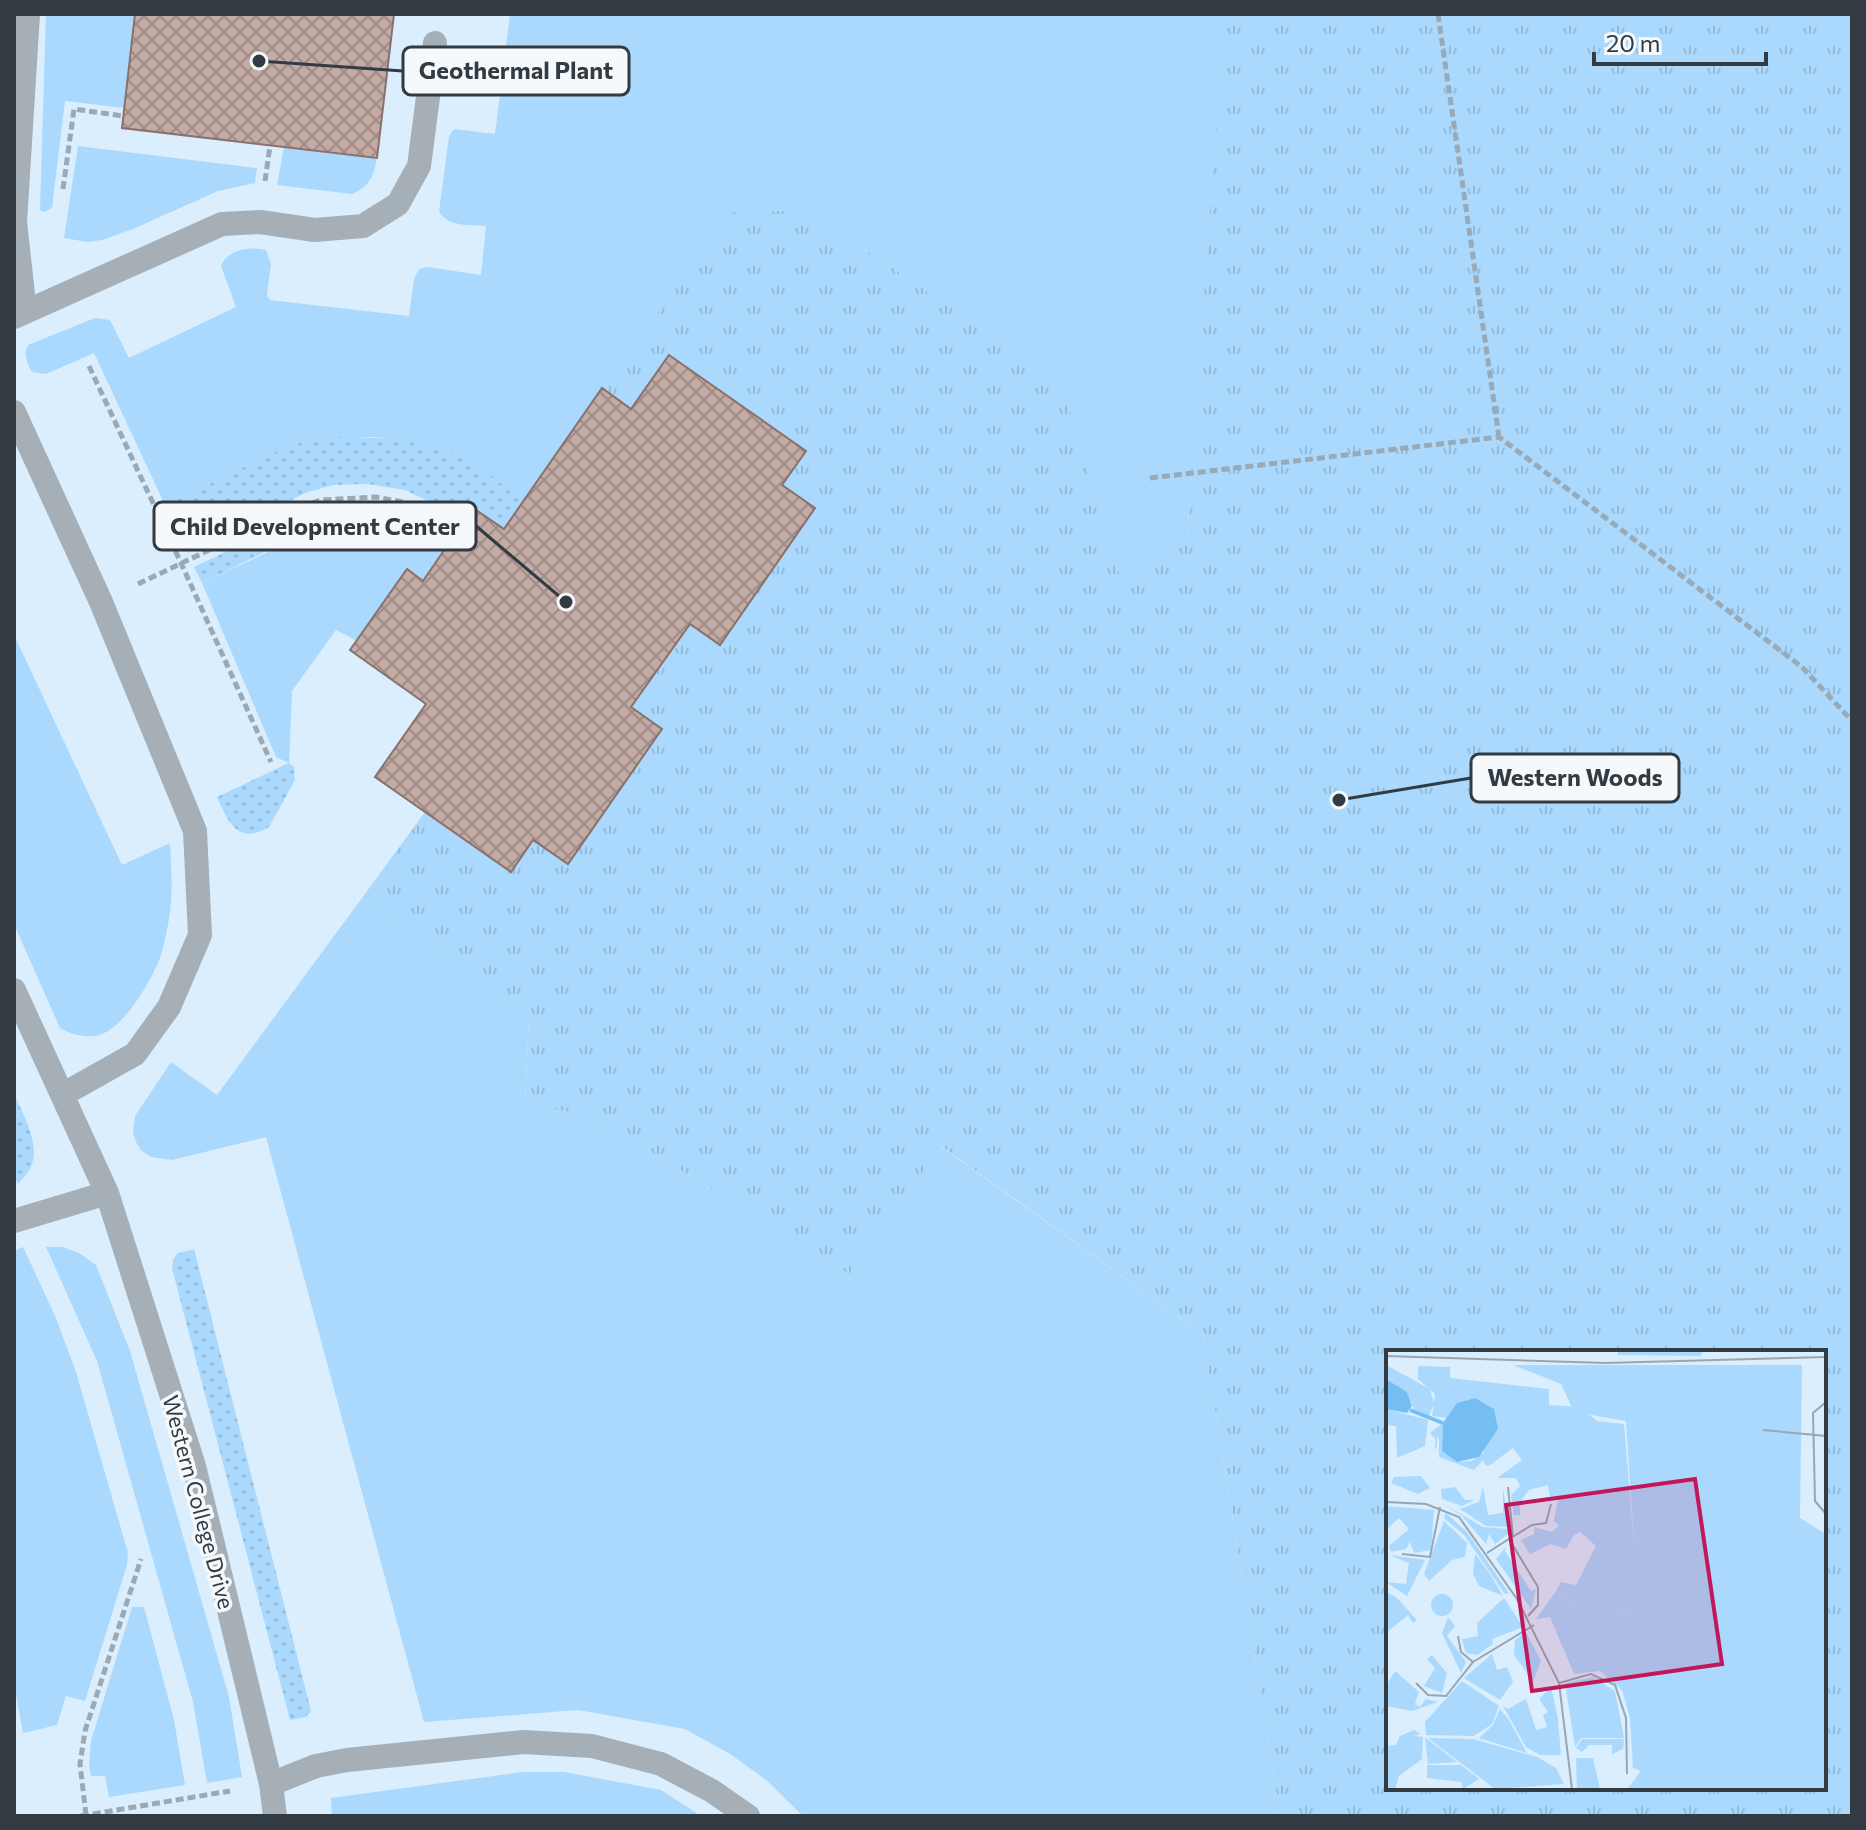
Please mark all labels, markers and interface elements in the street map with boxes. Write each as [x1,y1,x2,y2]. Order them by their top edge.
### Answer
scale bar [1594,16,1766,66]
text: 20 m [1606,28,1660,57]
callout: Geothermal Plant [403,47,629,95]
text: Geothermal Plant [419,55,613,84]
callout: Child Development Center [154,502,476,550]
text: Child Development Center [170,511,460,540]
callout: Western Woods [1471,754,1679,802]
text: Western Woods [1487,762,1663,791]
inset map [1386,1350,1826,1790]
street label: Western College Drive [157,1392,241,1612]

